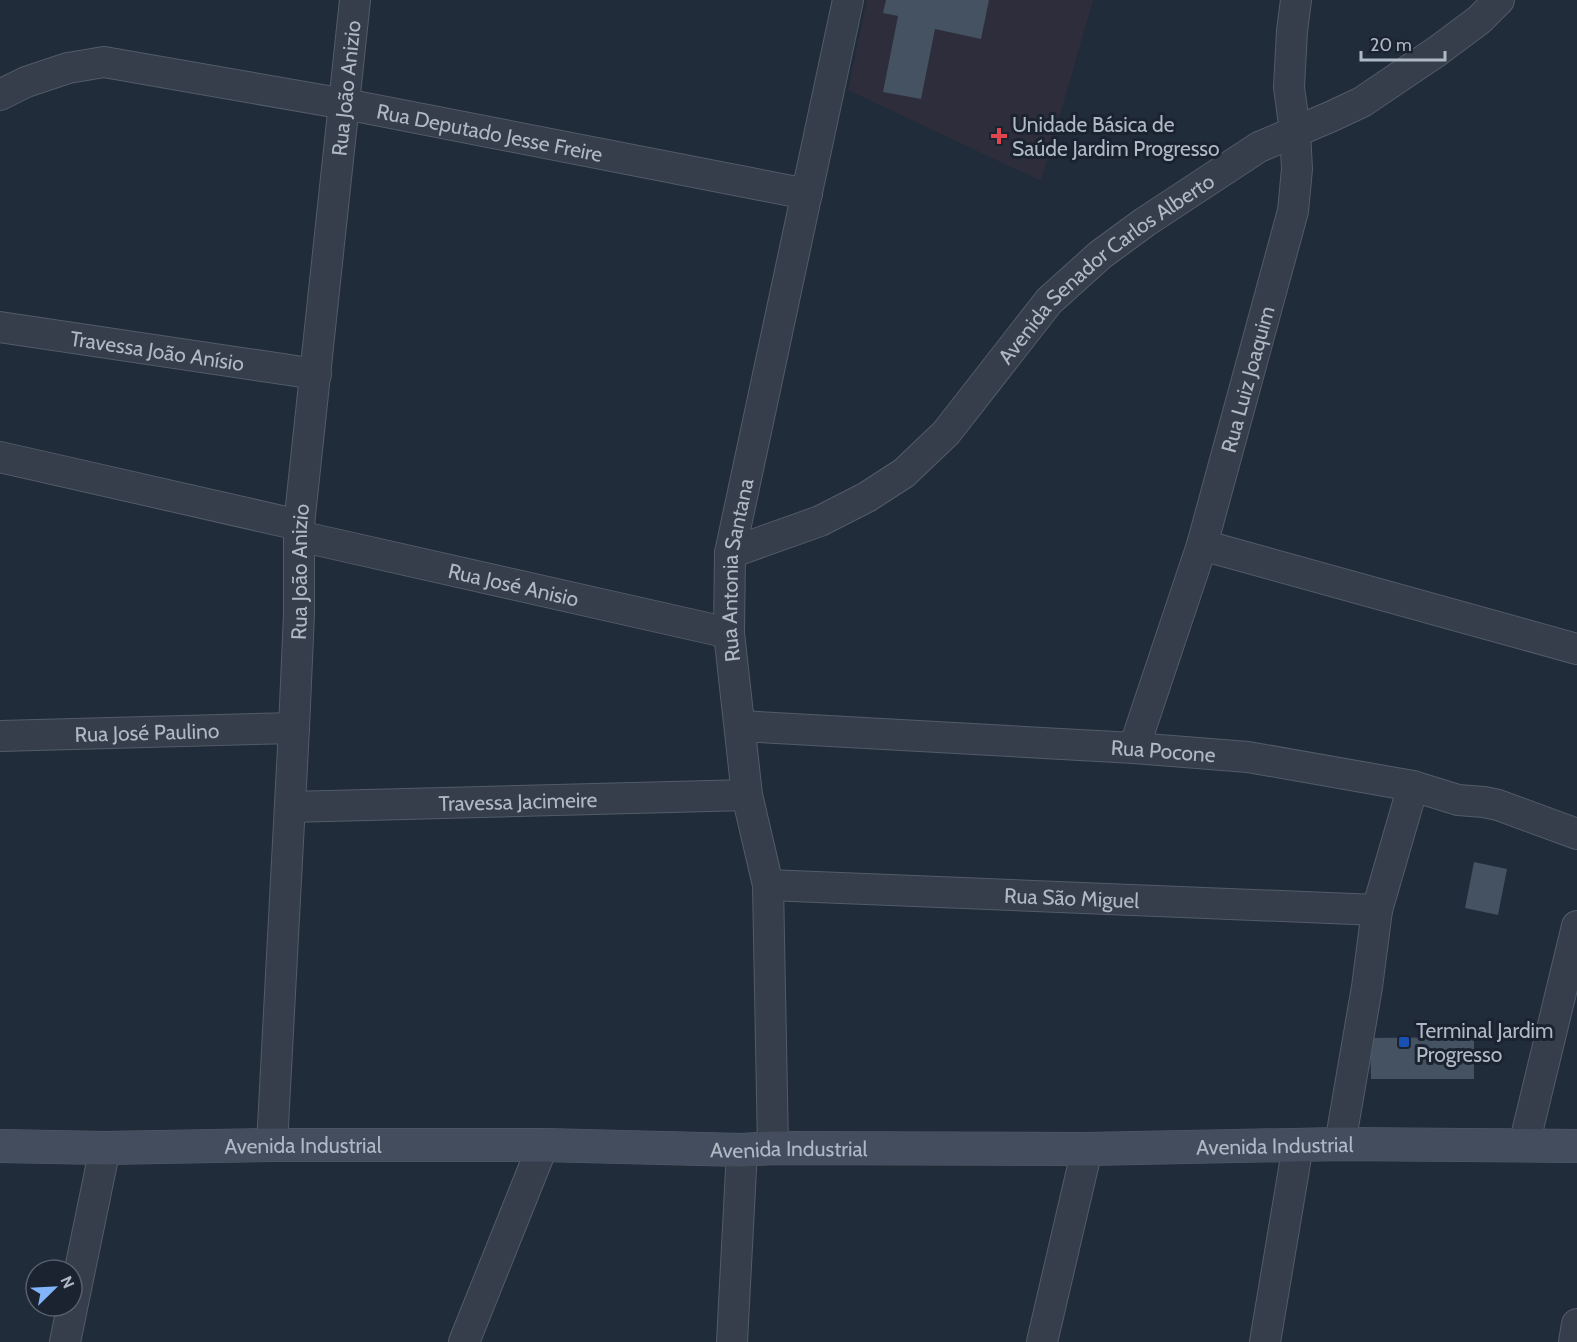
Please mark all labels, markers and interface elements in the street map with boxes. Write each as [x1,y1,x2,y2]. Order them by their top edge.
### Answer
street label: Rua João Anizio [326,19,365,157]
scale bar [1361,24,1445,62]
text: 20 m [1370,34,1412,56]
street label: Rua Deputado Jesse Freire [375,98,605,166]
place label: Unidade Básica de Saúde Jardim Progresso [1012,112,1220,161]
marker: Unidade Básica de Saúde Jardim Progresso [990,127,1008,145]
street label: Avenida Senador Carlos Alberto [992,168,1219,369]
street label: Rua Luiz Joaquim [1215,303,1279,455]
street label: Travessa João Anísio [69,325,246,376]
street label: Rua Antonia Santana [716,476,758,663]
street label: Rua João Anizio [285,502,314,640]
street label: Rua José Anisio [446,558,581,611]
street label: Rua José Paulino [74,718,220,746]
street label: Rua Pocone [1110,734,1217,767]
street label: Travessa Jacimeire [438,786,598,816]
street label: Rua São Miguel [1004,882,1140,913]
place label: Terminal Jardim Progresso [1416,1018,1553,1067]
marker: Terminal Jardim Progresso [1397,1035,1411,1049]
street label: Avenida Industrial [1196,1131,1354,1159]
street label: Avenida Industrial [224,1132,382,1158]
street label: Avenida Industrial [710,1135,868,1163]
north arrow [24,1258,84,1318]
text: N [56,1273,78,1291]

